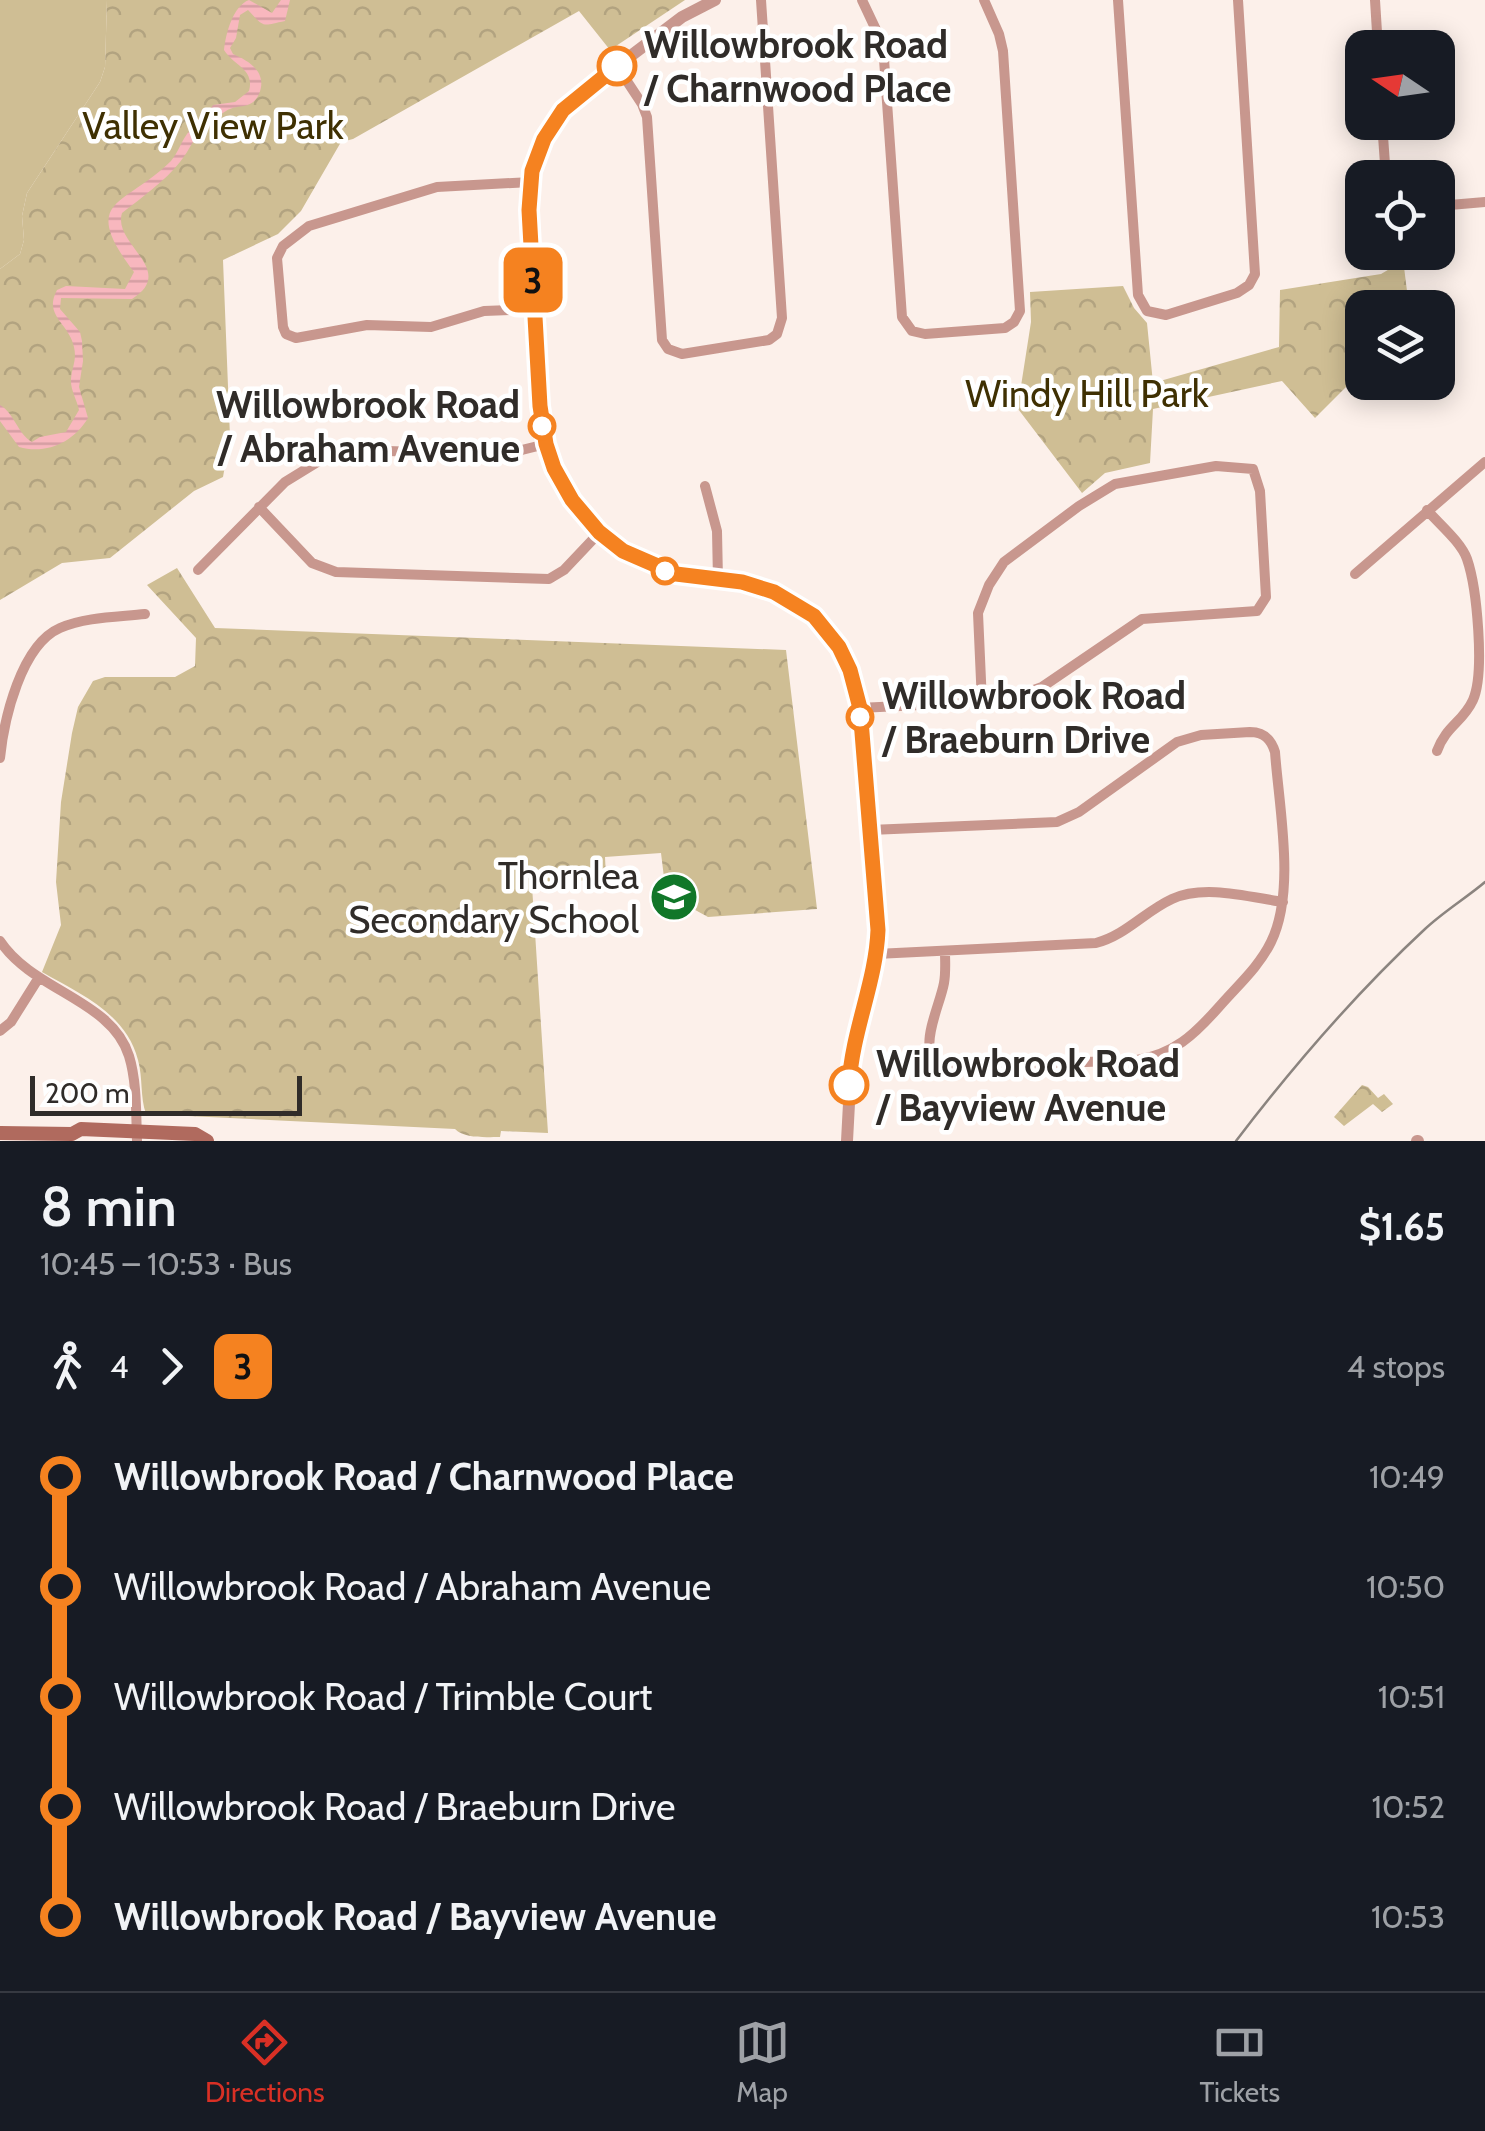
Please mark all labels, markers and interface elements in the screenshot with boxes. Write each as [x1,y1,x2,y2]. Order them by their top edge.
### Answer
place label: Willowbrook Road / Charnwood Place [643,21,951,112]
north arrow [1345,30,1455,140]
map controls [1345,30,1455,400]
marker: Willowbrook Road / Charnwood Place [598,47,636,85]
park label: Valley View Park [82,102,344,149]
button: locate [1345,160,1455,270]
line badge: 3 [500,248,566,312]
text: 3 [524,259,542,302]
button: layers [1345,290,1455,400]
park label: Windy Hill Park [965,370,1209,417]
place label: Willowbrook Road / Abraham Avenue [216,381,520,472]
marker: Willowbrook Road / Abraham Avenue [529,413,555,439]
unlabelled marker [652,558,678,584]
place label: Willowbrook Road / Braeburn Drive [881,672,1186,763]
marker: Willowbrook Road / Braeburn Drive [847,704,873,730]
place label: Thornlea Secondary School [348,852,639,943]
school or university icon: Thornlea Secondary School [648,871,700,923]
place label: Willowbrook Road / Bayview Avenue [875,1040,1180,1131]
marker: Willowbrook Road / Bayview Avenue [830,1066,868,1104]
scale bar [30,1071,302,1116]
text: 200 m [45,1076,130,1110]
text: 8 min [40,1173,177,1240]
text: $1.65 [1359,1203,1445,1250]
text: 10:45 – 10:53 · Bus [40,1244,292,1283]
icon: walk [40,1339,95,1394]
icon: forward [144,1339,199,1394]
text: 3 [234,1345,252,1388]
text: 4 [110,1347,129,1386]
text: 4 stops [1347,1347,1445,1386]
text: Willowbrook Road / Charnwood Place [114,1453,734,1500]
text: 10:49 [1369,1457,1445,1496]
text: Willowbrook Road / Abraham Avenue [114,1563,711,1610]
text: 10:50 [1366,1567,1445,1606]
text: Willowbrook Road / Trimble Court [114,1673,652,1720]
text: 10:51 [1378,1677,1445,1716]
text: Willowbrook Road / Braeburn Drive [114,1783,676,1830]
text: 10:52 [1371,1787,1445,1826]
text: Willowbrook Road / Bayview Avenue [114,1893,717,1940]
text: 10:53 [1371,1897,1445,1936]
tab: Directions [205,2015,325,2109]
tab: Map [735,2015,790,2109]
tab: Tickets [1199,2015,1280,2109]

